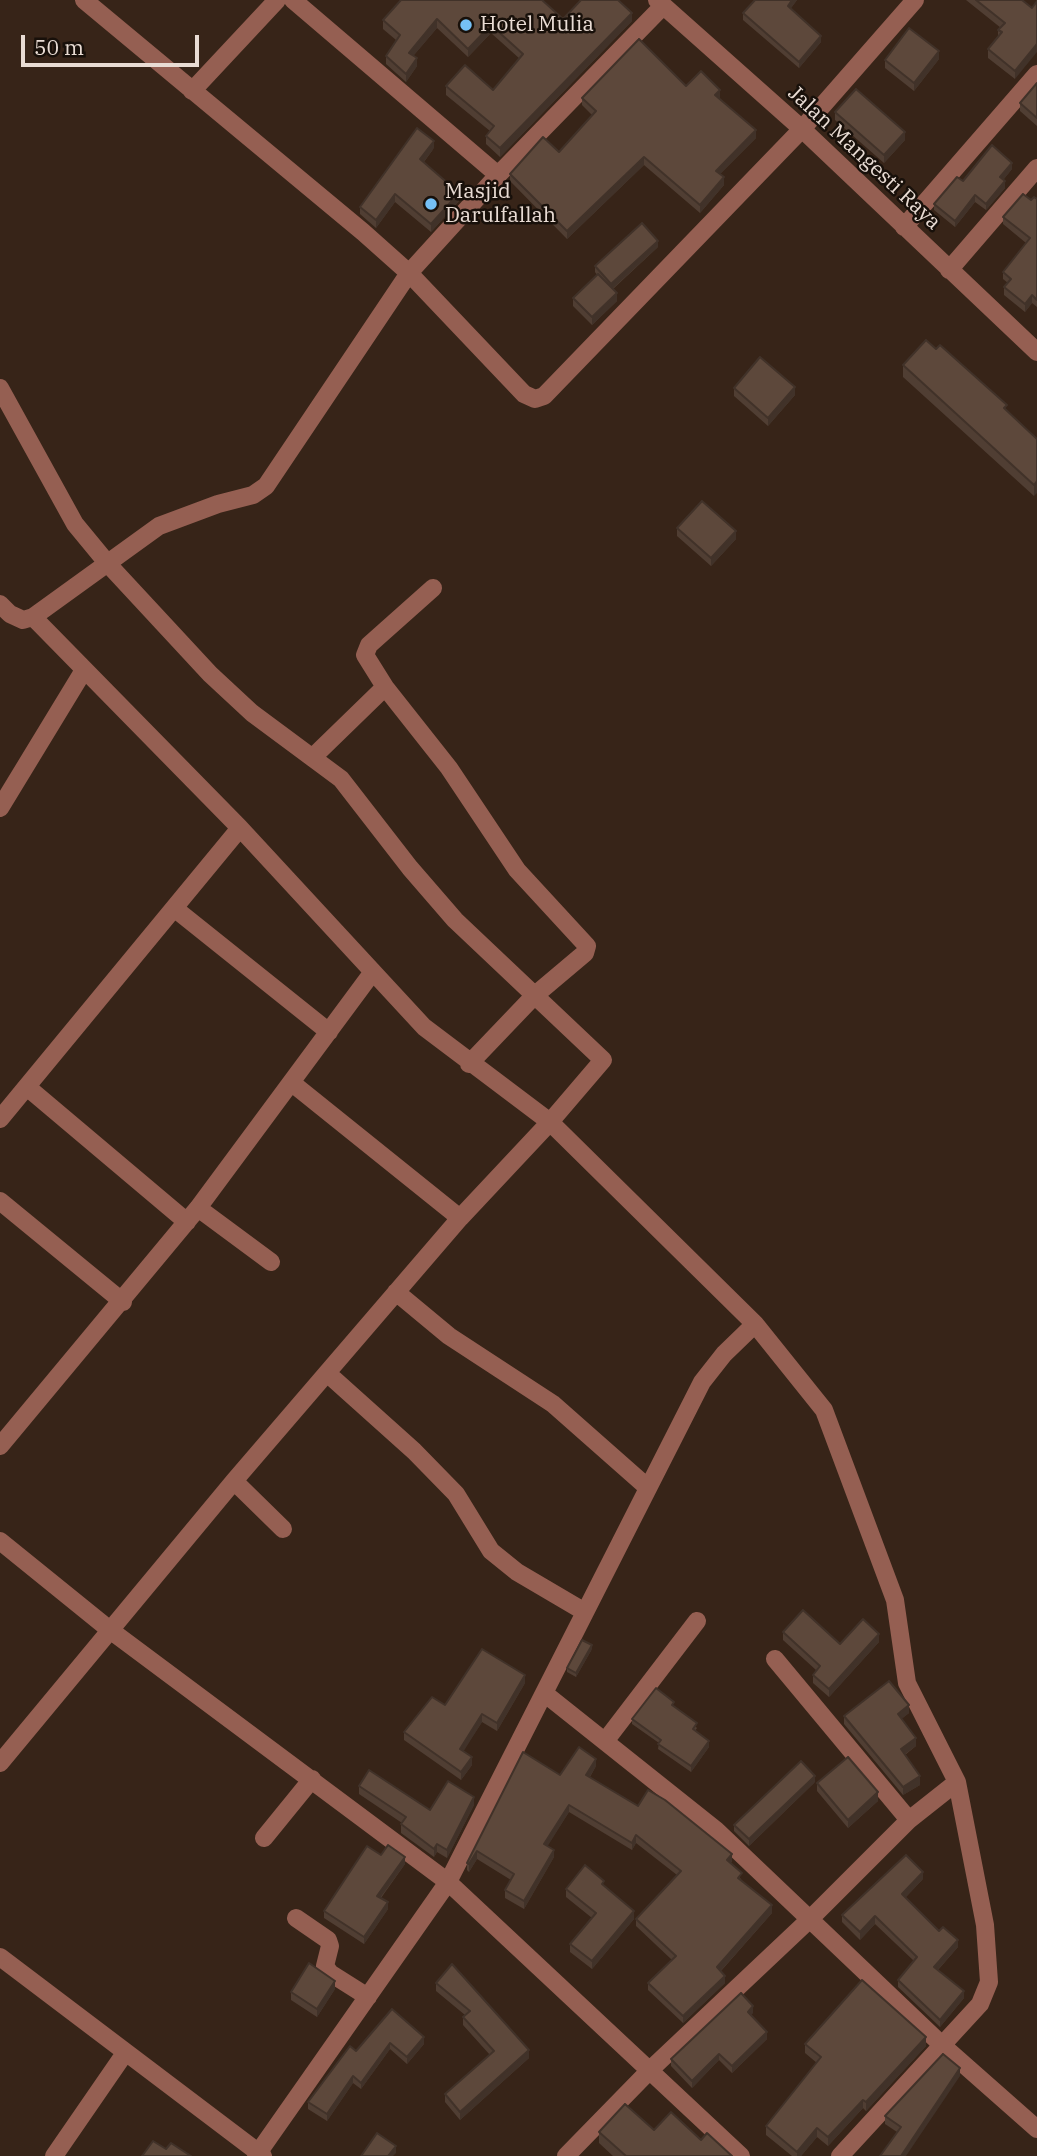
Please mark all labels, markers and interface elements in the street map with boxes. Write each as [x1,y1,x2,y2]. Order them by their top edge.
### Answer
place label: Hotel Mulia [480,12,594,38]
marker: Hotel Mulia [458,17,474,33]
scale bar [24,21,203,65]
text: 50 m [34,33,84,61]
street label: Jalan Mangesti Raya [782,81,946,235]
place label: Masjid Darulfallah [445,179,556,229]
marker: Masjid Darulfallah [423,196,439,212]

